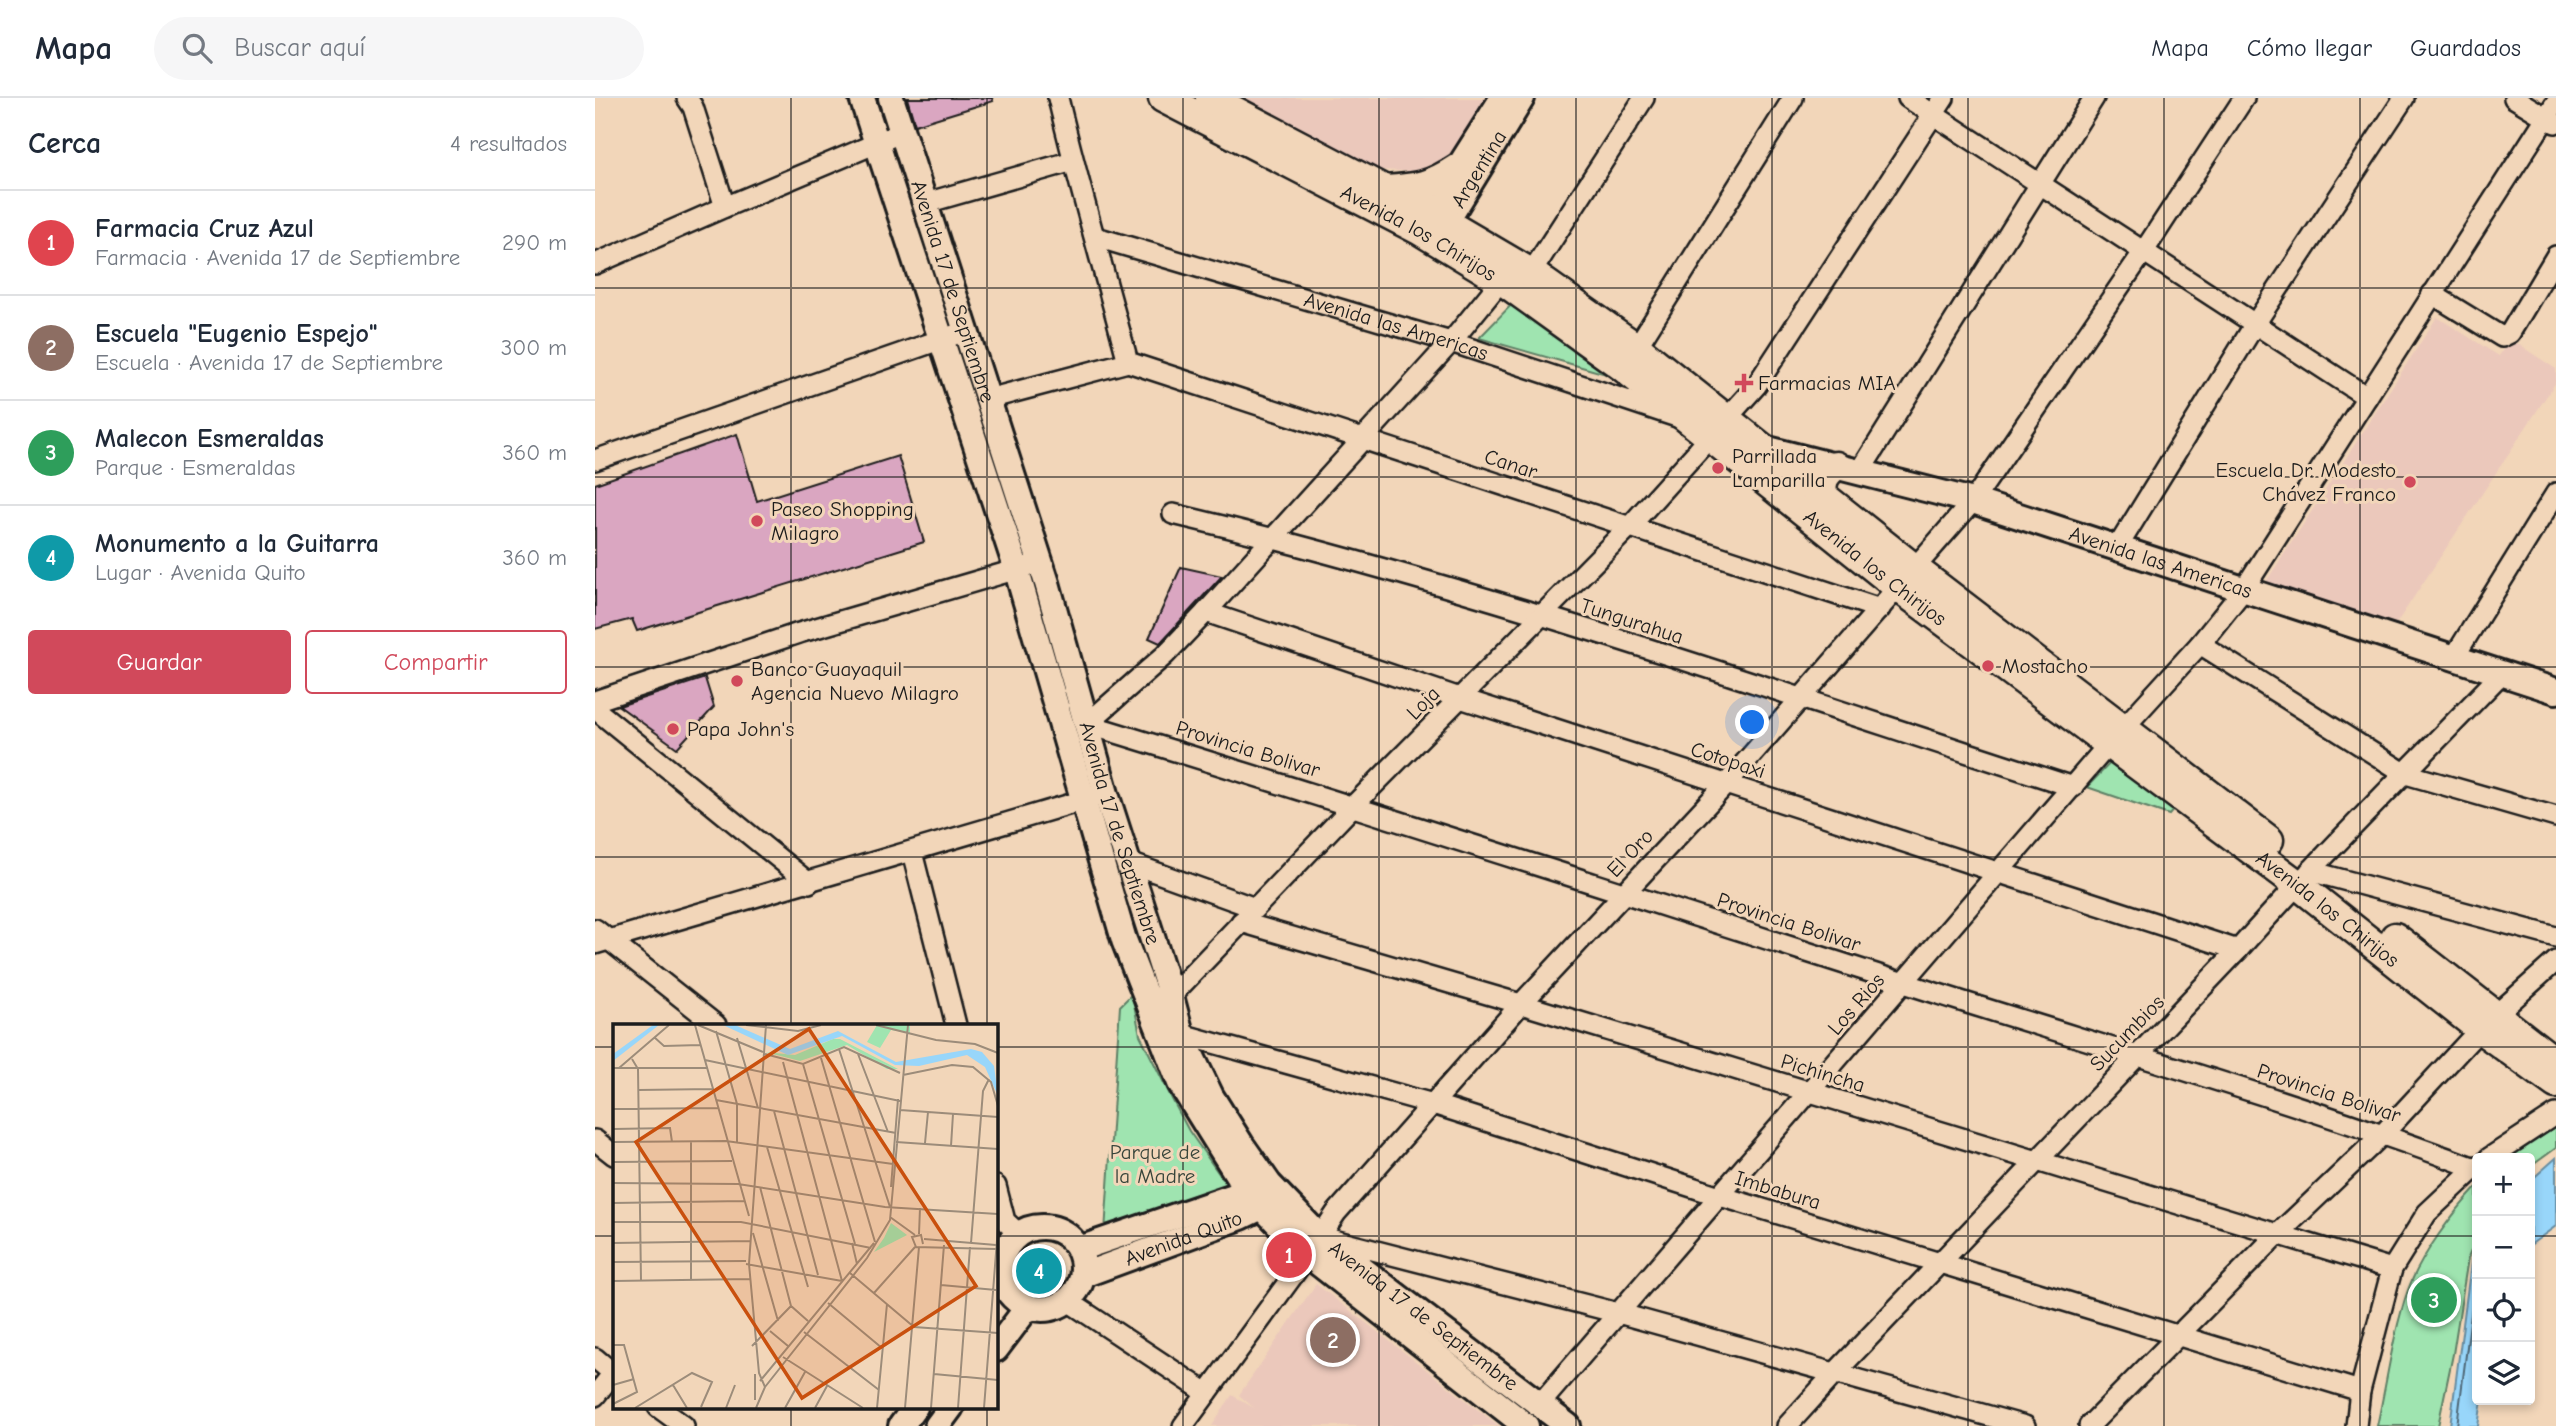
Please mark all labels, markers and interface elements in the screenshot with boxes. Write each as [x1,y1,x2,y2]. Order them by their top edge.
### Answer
search box [154,17,644,80]
text: Mapa [35,29,112,67]
icon: search [178,29,216,67]
text: Buscar aquí [234,33,365,63]
text: Mapa [2151,34,2209,62]
text: Cómo llegar [2247,34,2372,62]
text: Guardados [2410,34,2521,62]
text: Cerca [28,126,101,161]
street label: Argentina [1446,126,1511,212]
text: 4 resultados [450,130,567,157]
street label: Avenida 17 de Septiembre [906,177,1000,405]
street label: Avenida los Chirijos [1337,180,1501,286]
text: Farmacia Cruz Azul [95,214,314,244]
text: 1 [46,229,56,256]
text: 290 m [502,229,567,256]
text: Farmacia · Avenida 17 de Septiembre [95,244,460,271]
street label: Avenida las Americas [1301,287,1491,365]
text: Escuela "Eugenio Espejo" [95,319,377,349]
text: 2 [45,334,57,361]
text: 300 m [501,334,567,361]
text: Escuela · Avenida 17 de Septiembre [95,349,443,376]
place label: Farmacias MIA [1758,371,1896,395]
marker: Farmacias MIA [1736,375,1752,391]
text: Malecon Esmeraldas [95,424,324,454]
text: 3 [45,439,57,466]
text: 360 m [502,439,567,466]
street label: Canar [1481,444,1541,484]
place label: Parrillada Lamparilla [1732,444,1825,492]
text: Parque · Esmeraldas [95,454,295,481]
place label: Escuela Dr. Modesto Chávez Franco [2216,458,2396,506]
marker: Parrillada Lamparilla [1710,460,1726,476]
marker: Escuela Dr. Modesto Chávez Franco [2402,474,2418,490]
place label: Paseo Shopping Milagro [771,497,914,545]
street label: Avenida los Chirijos [1799,504,1951,631]
marker: Paseo Shopping Milagro [749,513,765,529]
street label: Avenida las Americas [2066,521,2255,603]
text: Monumento a la Guitarra [95,529,379,559]
text: 4 [46,544,56,571]
text: 360 m [502,544,567,571]
text: Lugar · Avenida Quito [95,559,306,586]
street label: Tungurahua [1578,593,1686,649]
button: Guardar [28,630,291,694]
button: Compartir [305,630,567,694]
place label: Mostacho [2002,654,2088,678]
place label: Banco Guayaquil Agencia Nuevo Milagro [751,657,959,705]
marker: Mostacho [1980,658,1996,674]
marker: Banco Guayaquil Agencia Nuevo Milagro [729,673,745,689]
street label: Loja [1401,681,1445,725]
your location [1735,705,1769,739]
street label: Provincia Bolivar [1173,716,1324,783]
place label: Papa John's [687,717,794,741]
street label: Avenida 17 de Septiembre [1074,719,1166,948]
marker: Papa John's [665,721,681,737]
street label: Cotopaxi [1688,737,1768,783]
street label: El Oro [1602,824,1658,882]
street label: Avenida los Chirijos [2251,846,2404,972]
street label: Provincia Bolivar [1714,887,1864,957]
street label: Los Rios [1823,968,1889,1040]
street label: Sucumbios [2085,990,2169,1076]
inset map [613,1024,997,1408]
street label: Pichincha [1778,1049,1868,1097]
street label: Provincia Bolivar [2254,1058,2404,1128]
park label: Parque de la Madre [1110,1140,1200,1188]
map controls [2472,1153,2535,1405]
button: + [2472,1153,2535,1216]
street label: Imbabura [1732,1166,1824,1214]
street label: Avenida Quito [1121,1206,1246,1271]
button: − [2472,1216,2535,1279]
pin: 1 [1266,1229,1312,1281]
street label: Avenida 17 de Septiembre [1324,1236,1523,1396]
pin: 4 [1016,1245,1062,1297]
pin: 3 [2411,1274,2457,1326]
button: locate [2472,1279,2535,1342]
pin: 2 [1310,1314,1356,1366]
button: layers [2472,1342,2535,1405]

